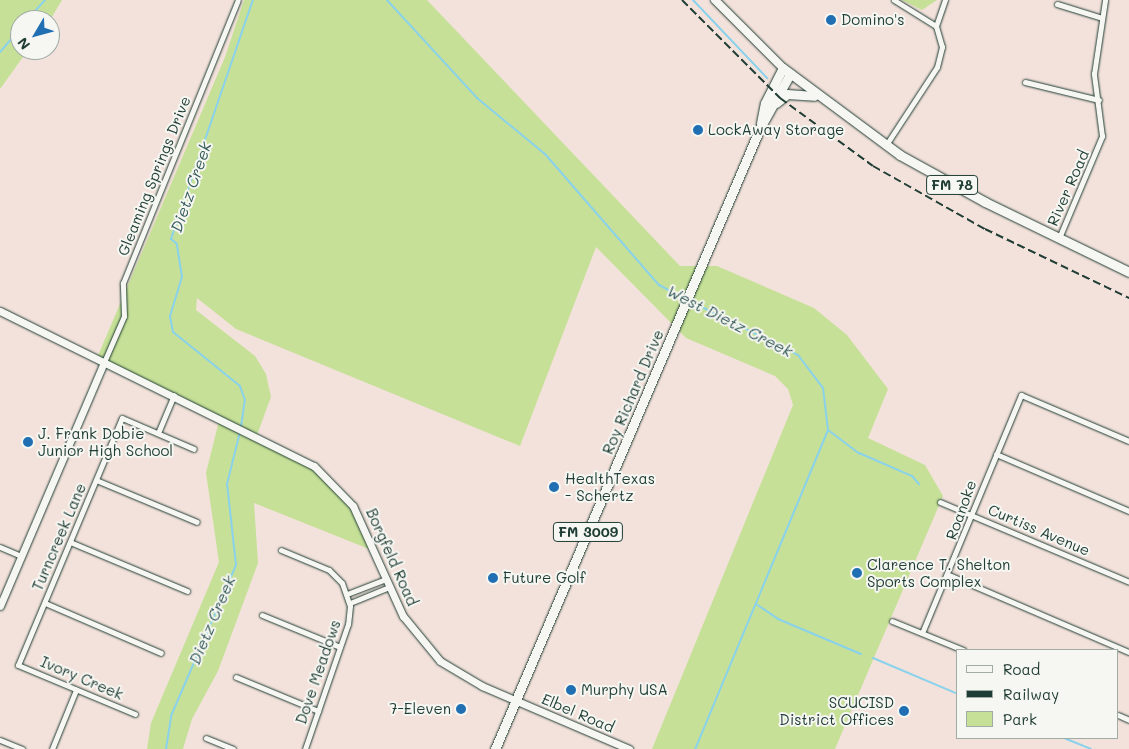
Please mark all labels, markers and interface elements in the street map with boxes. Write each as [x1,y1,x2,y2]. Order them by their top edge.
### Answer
north arrow [10,10,60,60]
place label: Domino's [841,11,905,29]
marker: Domino's [825,14,837,26]
text: N [13,34,34,54]
street label: Gleaming Springs Drive [114,94,194,258]
place label: LockAway Storage [708,121,844,139]
marker: LockAway Storage [692,124,704,136]
water label: Dietz Creek [167,139,215,235]
street label: River Road [1043,147,1093,229]
road number: FM 78 [926,174,978,196]
water label: West Dietz Creek [664,281,796,361]
street label: Roy Richard Drive [599,327,667,457]
place label: J. Frank Dobie Junior High School [38,424,173,459]
marker: J. Frank Dobie Junior High School [22,436,34,448]
place label: HealthTexas - Schertz [565,469,655,504]
street label: Roanoke [942,478,980,542]
marker: HealthTexas - Schertz [547,480,561,494]
street label: Turncreek Lane [28,481,90,593]
street label: Curtiss Avenue [985,500,1093,560]
street label: Borgfeld Road [362,505,422,609]
road number: FM 3009 [552,520,624,544]
place label: Clarence T. Shelton Sports Complex [867,555,1010,590]
marker: Clarence T. Shelton Sports Complex [851,567,863,579]
place label: Future Golf [503,569,586,587]
marker: Future Golf [487,572,499,584]
water label: Dietz Creek [185,573,239,667]
street label: Dove Meadows [292,617,344,727]
legend [956,649,1119,739]
street label: Ivory Creek [38,652,126,704]
text: Road [1003,659,1040,679]
place label: Murphy USA [581,681,668,699]
marker: Murphy USA [565,684,577,696]
text: Railway [1003,684,1059,704]
street label: Elbel Road [539,690,617,736]
place label: SCUCISD District Offices [779,693,894,728]
place label: 7-Eleven [389,700,451,718]
marker: 7-Eleven [455,703,467,715]
marker: SCUCISD District Offices [898,705,910,717]
text: Park [1003,709,1037,729]

